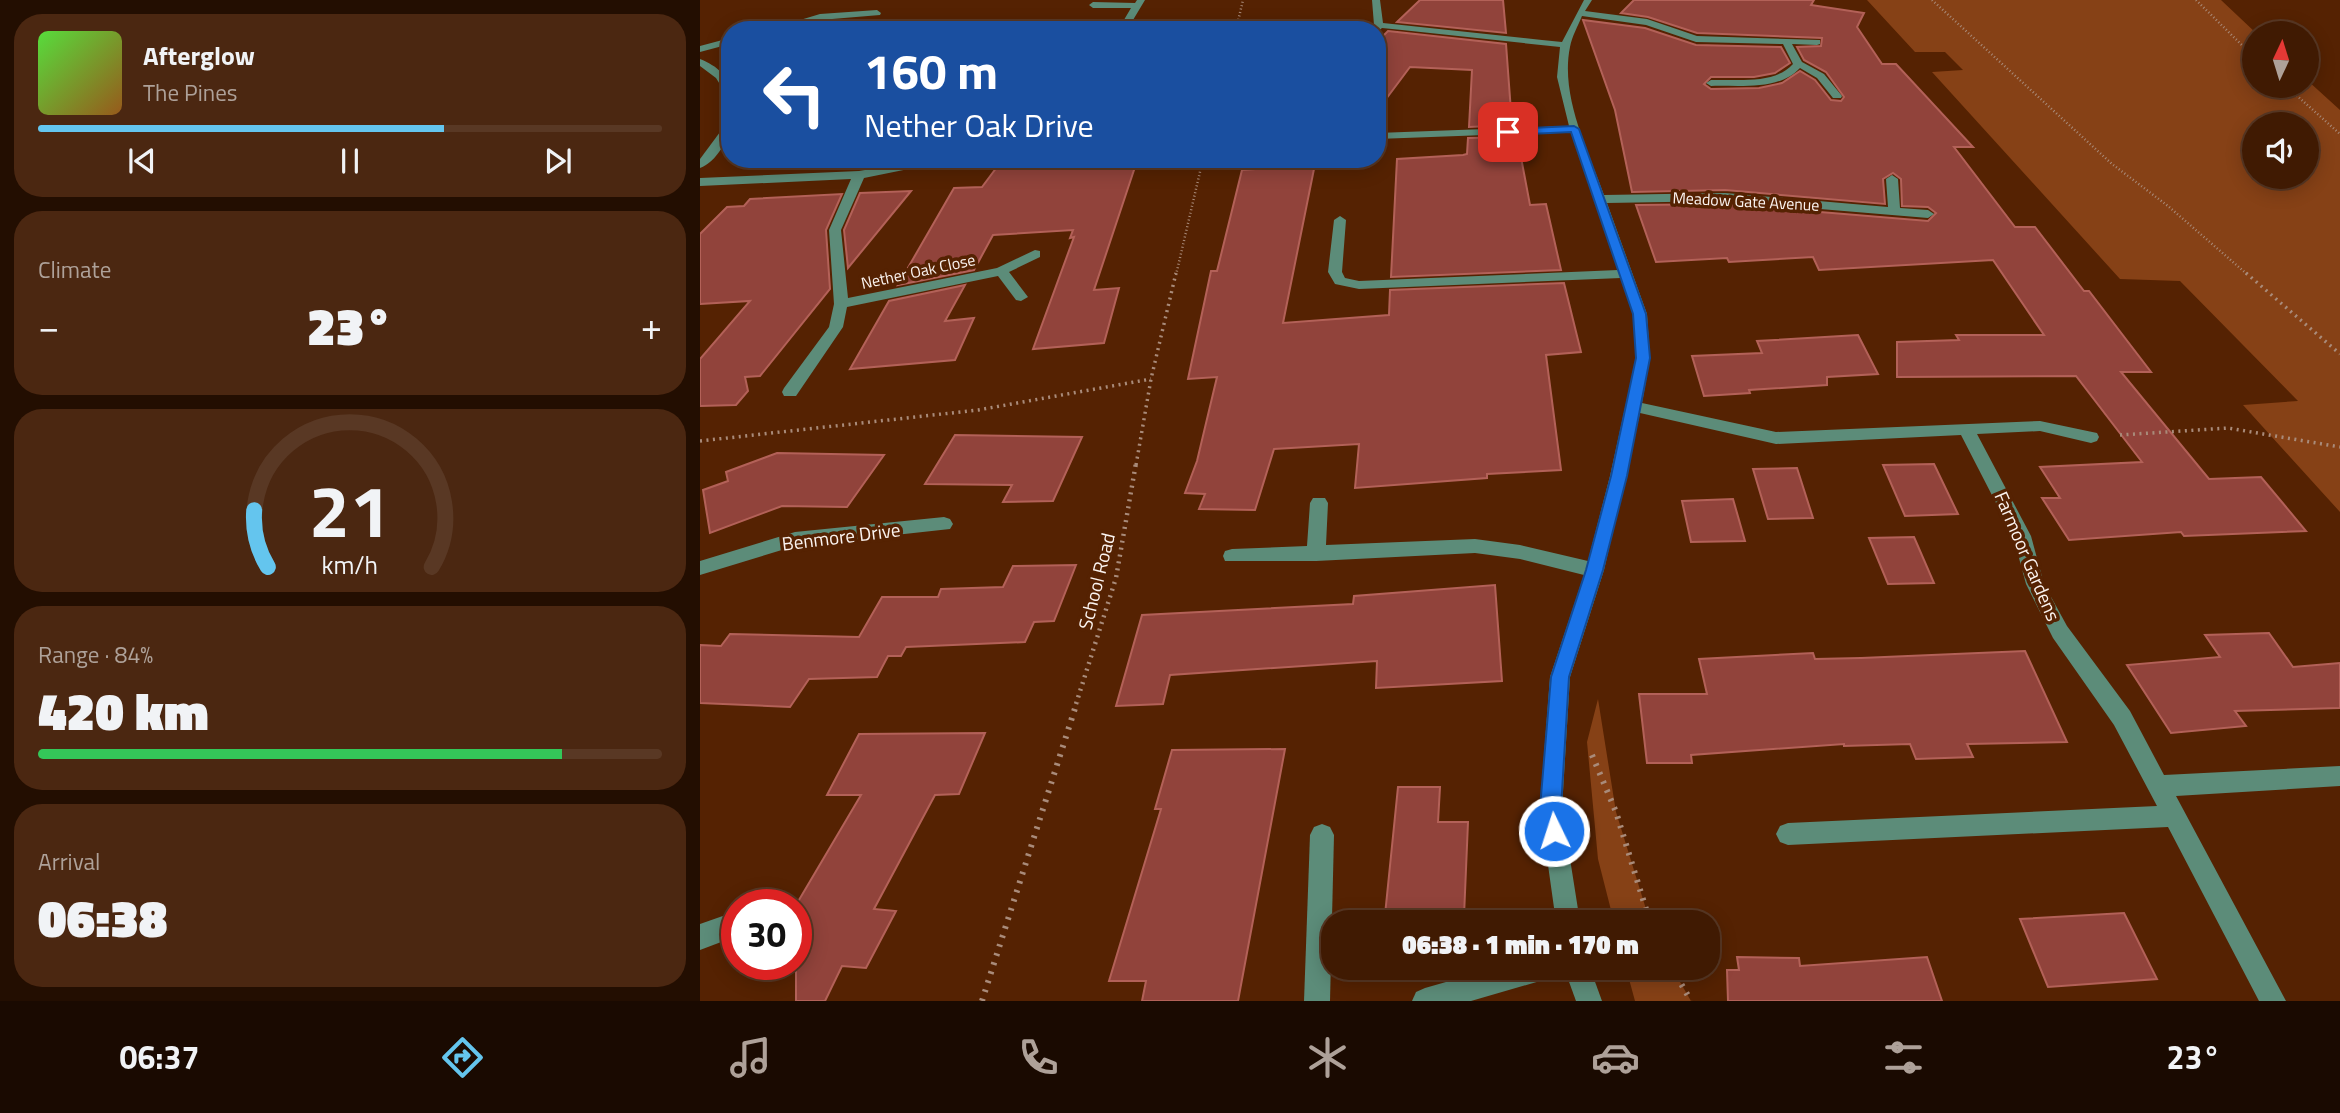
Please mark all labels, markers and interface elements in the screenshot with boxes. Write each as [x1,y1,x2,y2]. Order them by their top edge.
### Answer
north arrow [2242,21,2319,98]
map controls [2242,21,2319,189]
text: 160 m [864,33,998,108]
text: Afterglow [143,36,255,75]
icon: left [749,49,840,140]
text: The Pines [143,75,237,110]
text: Nether Oak Drive [864,101,1094,149]
pin [1478,102,1538,162]
button: sound [2242,112,2319,189]
icon: arrive [1489,113,1527,151]
icon: previous [123,142,161,180]
icon: pause [331,142,369,180]
icon: next [539,142,577,180]
street label: Meadow Gate Avenue [1672,185,1820,217]
street label: Nether Oak Close [859,247,977,295]
text: Climate [38,252,111,287]
text: 23° [307,286,393,365]
text: − [38,297,59,355]
text: + [641,297,662,355]
text: 21 [309,455,391,565]
street label: Farmoor Gardens [1988,487,2068,626]
street label: Benmore Drive [780,514,902,558]
street label: School Road [1070,530,1122,632]
text: km/h [322,545,378,583]
text: Range · 84% [38,637,153,672]
text: 420 km [38,671,209,750]
position arrow [1517,794,1591,868]
text: Arrival [38,844,100,879]
text: 06:38 [38,878,167,957]
speed limit sign: 30 [721,889,812,980]
text: 06:38 · 1 min · 170 m [1402,925,1639,964]
text: 06:37 [120,1033,199,1081]
icon: directions [438,1033,487,1082]
icon: music [726,1033,775,1082]
icon: phone [1014,1033,1063,1082]
icon: climate [1303,1033,1352,1082]
icon: car [1591,1033,1640,1082]
icon: filters [1879,1033,1928,1082]
text: 23° [2167,1033,2220,1081]

